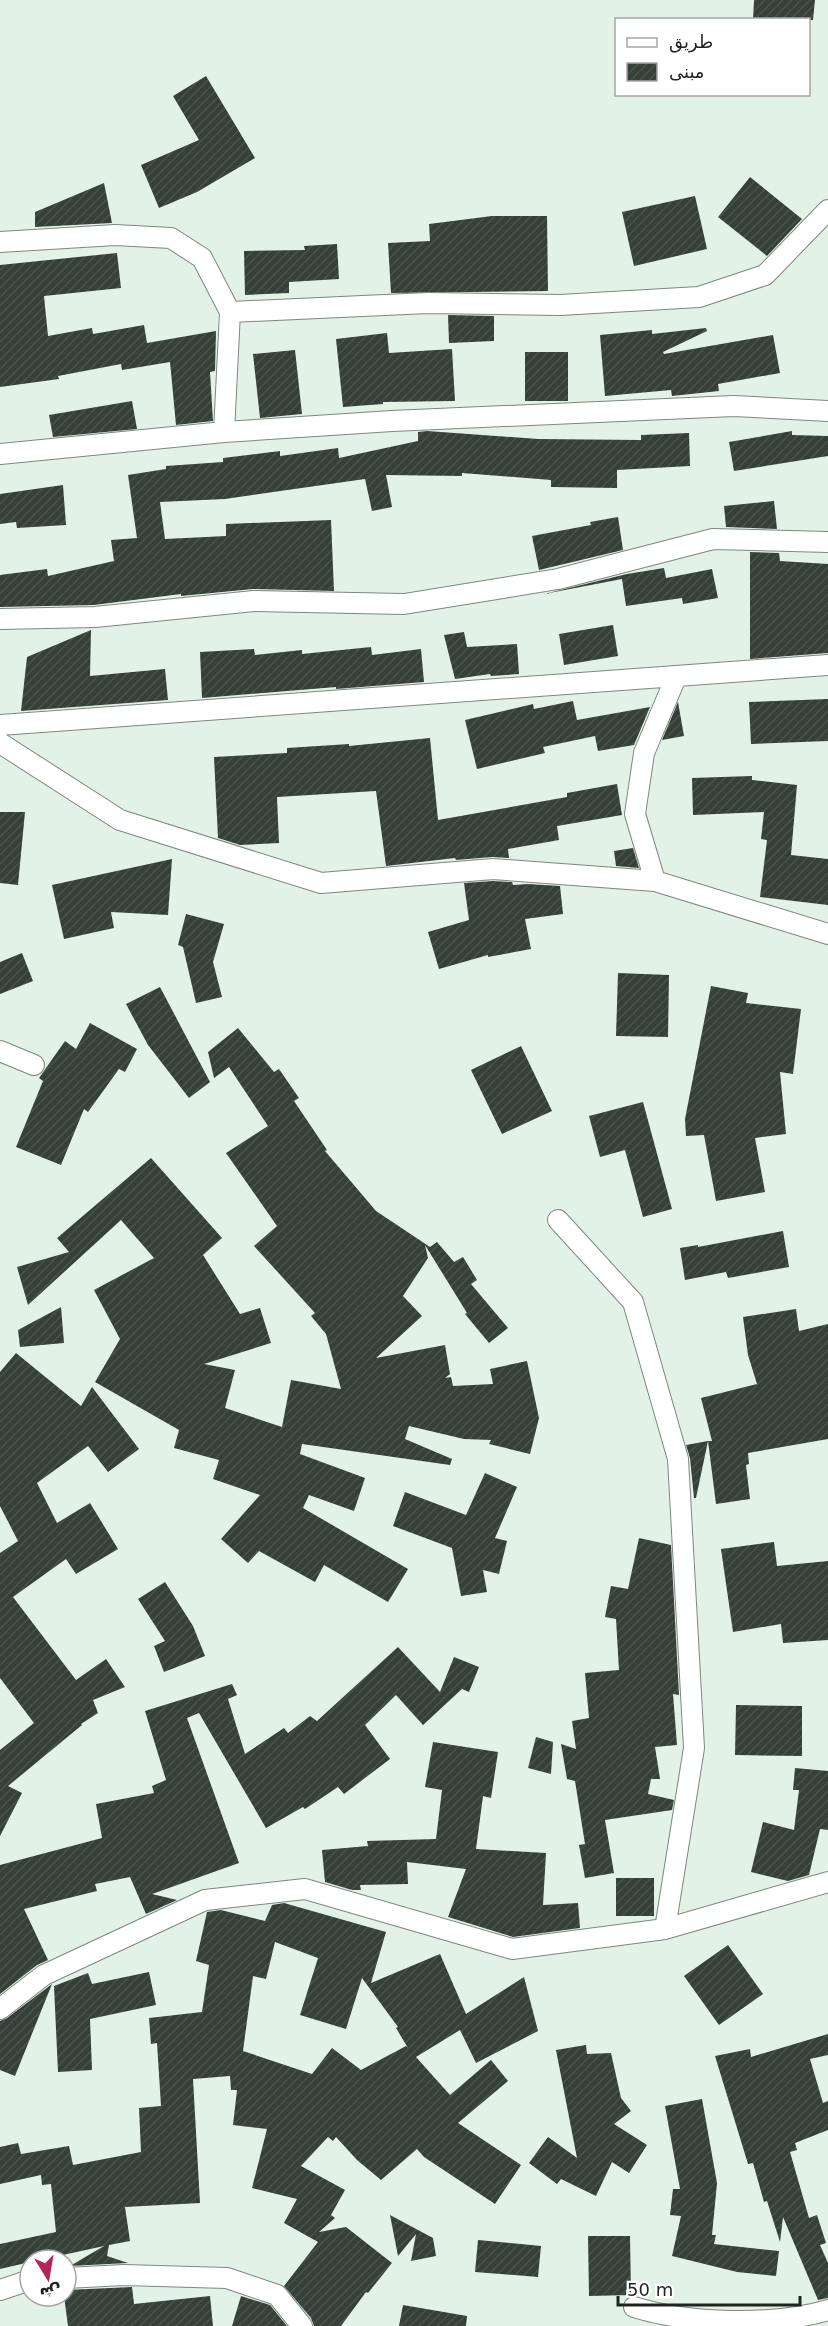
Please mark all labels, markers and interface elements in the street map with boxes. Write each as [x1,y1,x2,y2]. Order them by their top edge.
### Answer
legend [615,18,810,96]
text: طريق [669,31,713,53]
text: مبنى [669,61,705,82]
north arrow [18,2248,78,2308]
scale bar [618,2269,800,2307]
text: 50 m [627,2279,673,2300]
text: ش [38,2281,63,2304]

